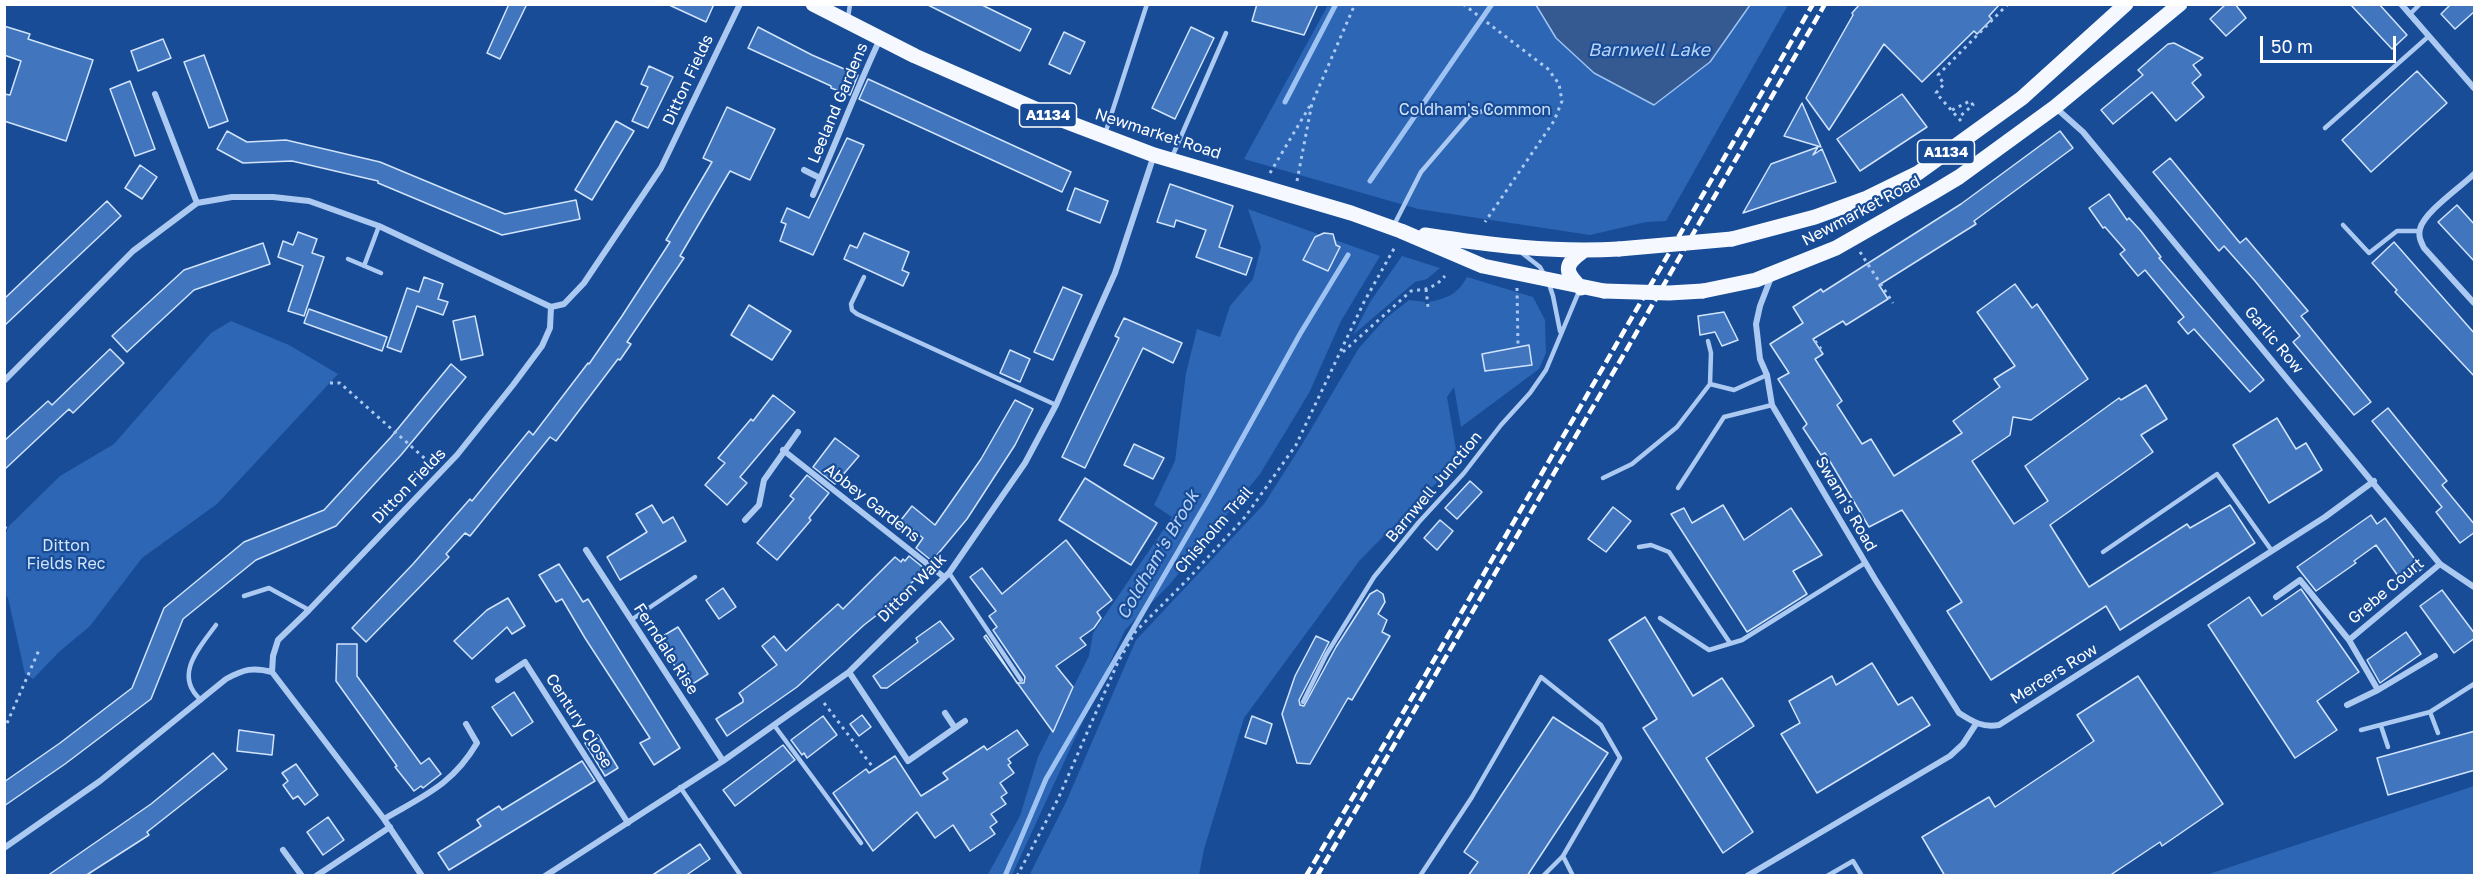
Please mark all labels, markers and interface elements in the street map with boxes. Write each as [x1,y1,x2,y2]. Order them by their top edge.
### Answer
scale bar [2263,24,2400,62]
street label: Ditton Fields [659,32,717,128]
text: 50 m [2271,35,2313,57]
water label: Barnwell Lake [1588,39,1710,61]
street label: Leeland Gardens [804,40,872,166]
park label: Coldham's Common [1399,100,1551,120]
road number: A1134 [1020,103,1076,127]
street label: Newmarket Road [1093,105,1223,163]
road number: A1134 [1918,140,1974,164]
street label: Newmarket Road [1799,172,1923,250]
street label: Garlic Row [2240,302,2308,378]
street label: Barnwell Junction [1382,427,1486,547]
street label: Ditton Fields [368,444,450,528]
street label: Swann's Road [1811,453,1881,555]
street label: Abbey Gardens [820,460,924,546]
street label: Chisholm Trail [1171,482,1257,578]
water label: Coldham's Brook [1112,487,1204,623]
park label: Ditton Fields Rec [26,536,106,574]
street label: Ditton Walk [874,550,950,626]
street label: Grebe Court [2344,554,2428,628]
street label: Ferndale Rise [629,600,703,698]
street label: Mercers Row [2007,640,2101,708]
street label: Century Close [541,670,617,772]

